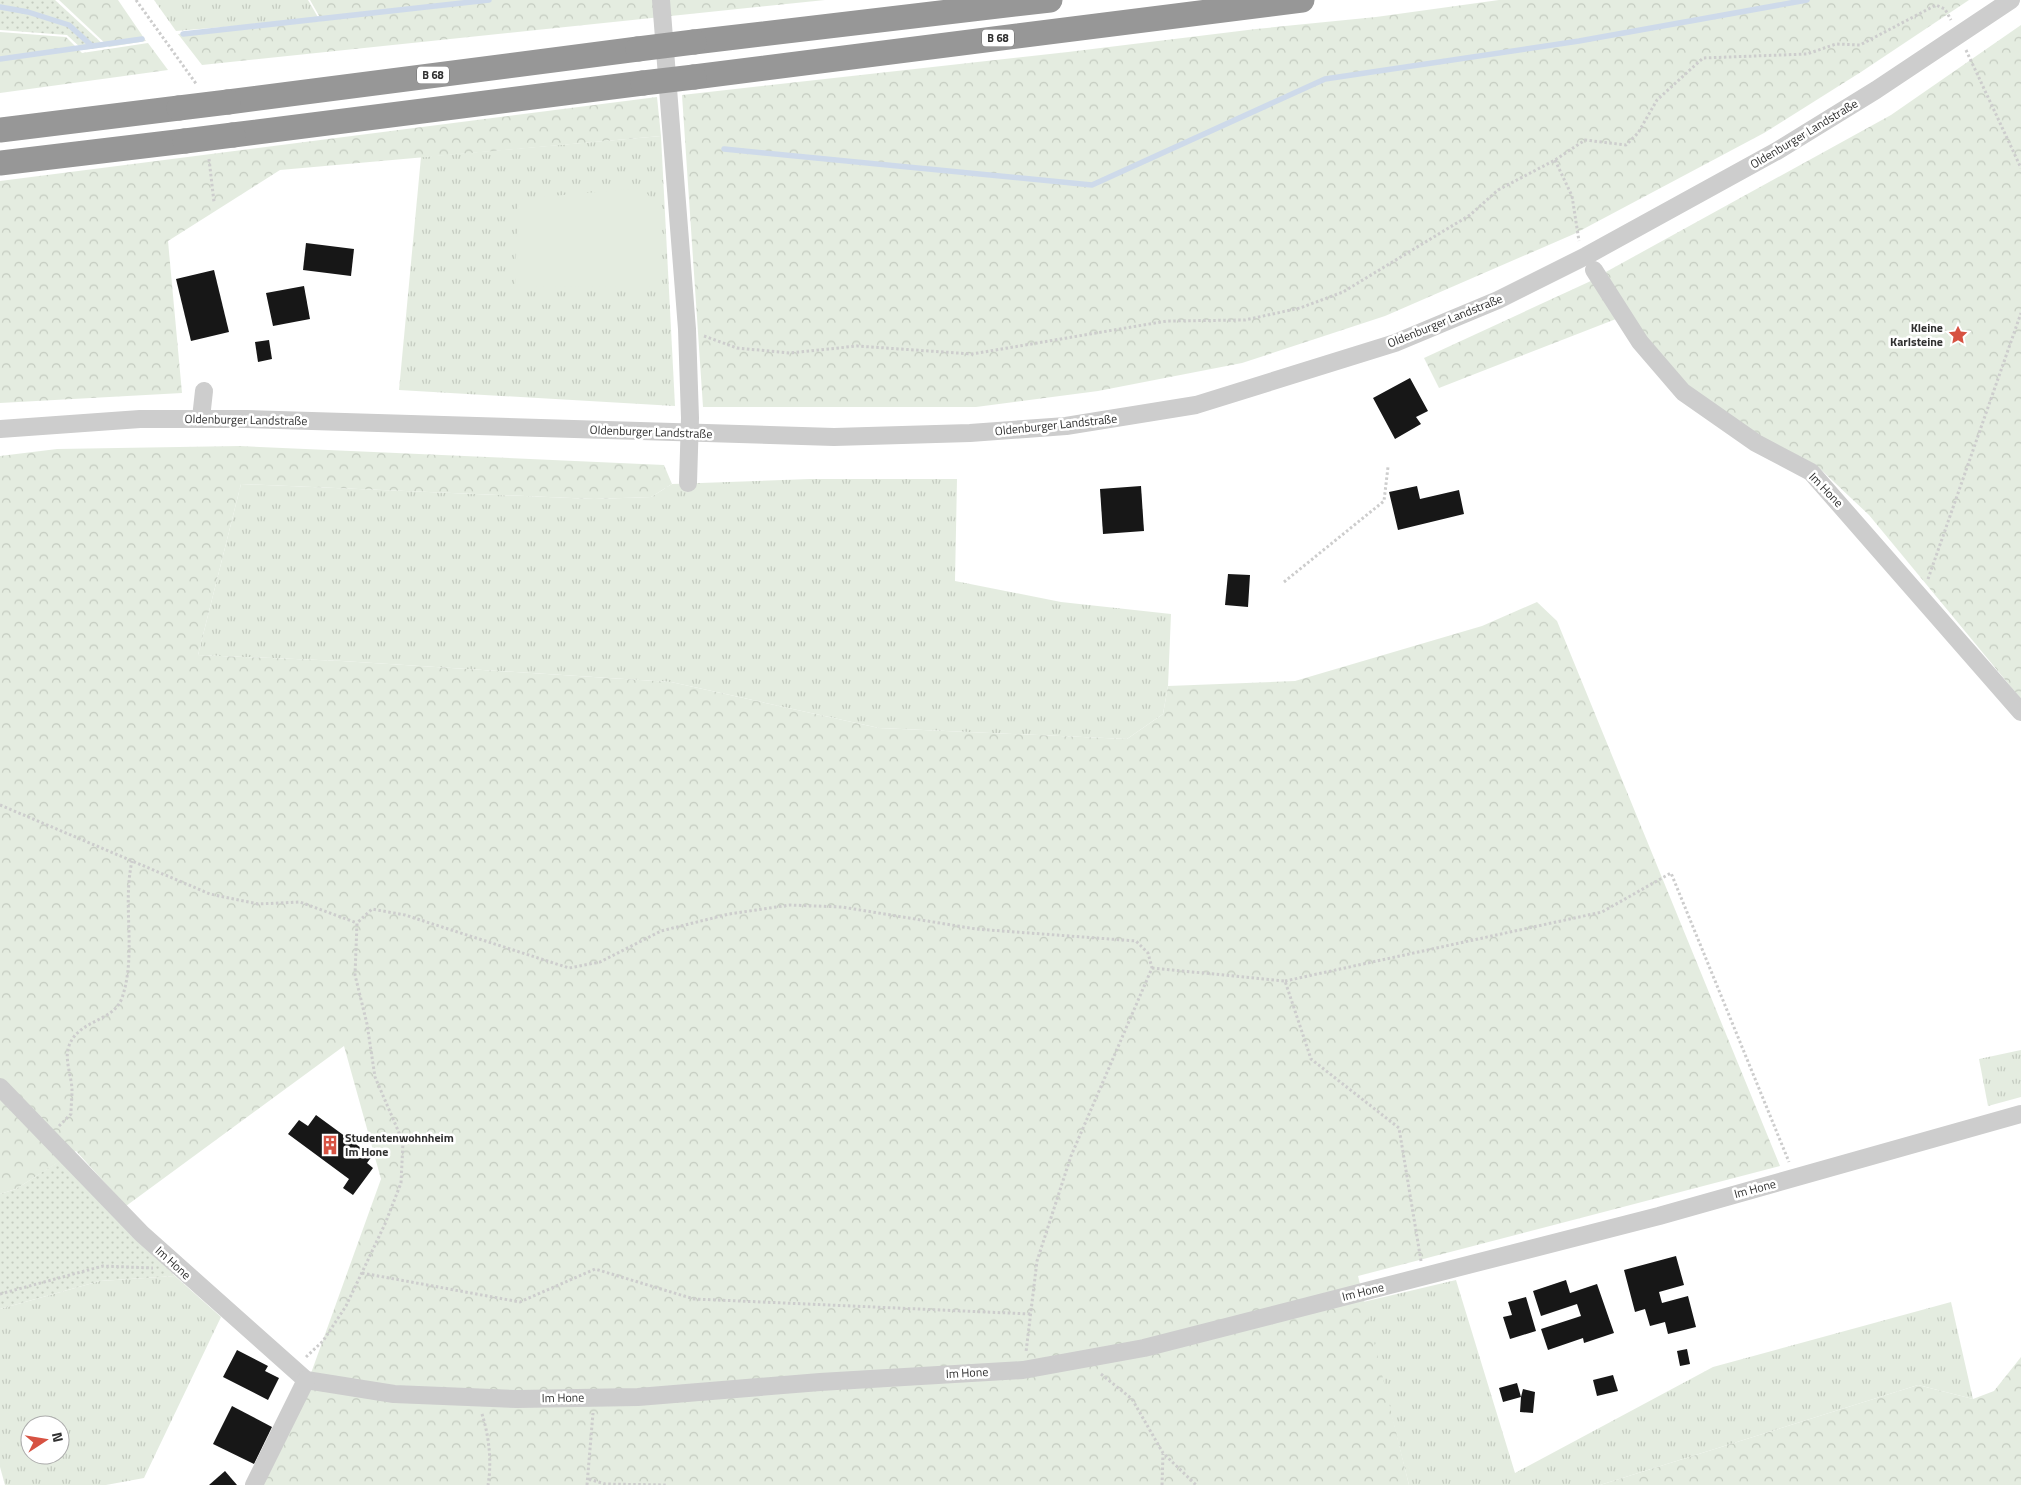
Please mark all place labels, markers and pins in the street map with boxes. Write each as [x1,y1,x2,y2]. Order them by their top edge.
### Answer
place label: Kleine Karlsteine [1890,318,1943,351]
place icon: Kleine Karlsteine [1947,324,1969,346]
place label: Studentenwohnheim Im Hone [345,1128,454,1161]
building icon: Studentenwohnheim Im Hone [319,1134,341,1156]

